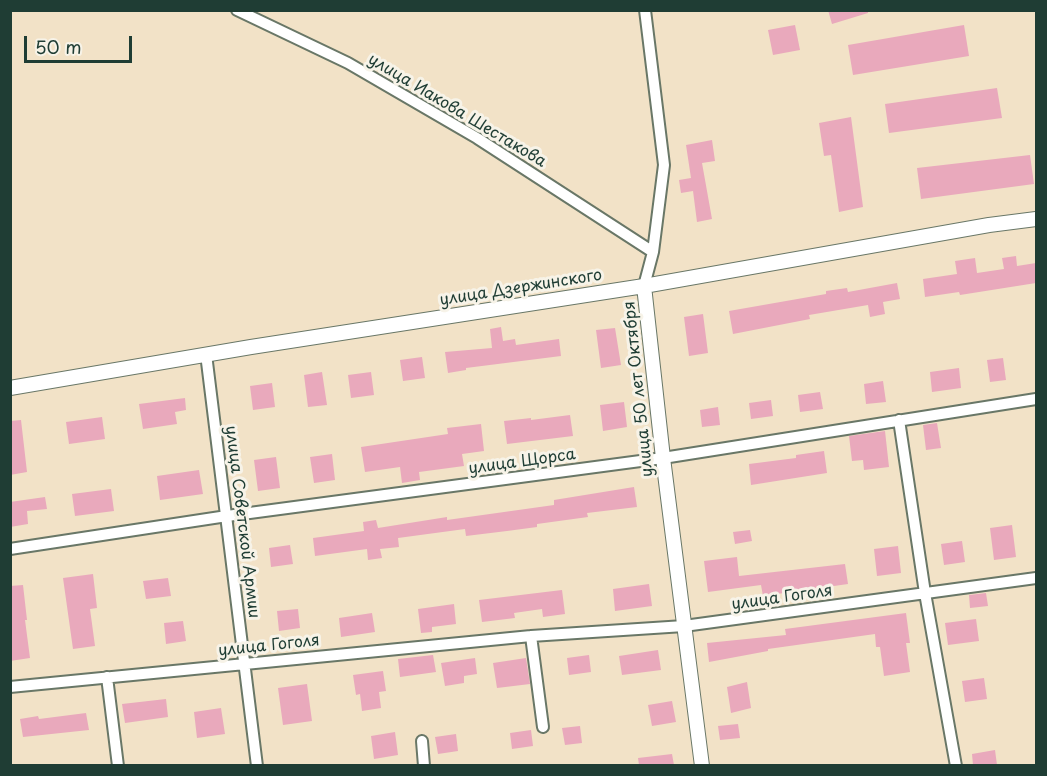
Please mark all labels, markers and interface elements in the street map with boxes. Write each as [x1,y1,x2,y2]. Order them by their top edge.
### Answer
scale bar [27,24,135,62]
text: 50 m [35,33,82,60]
street label: улица Иакова Шестакова [364,50,550,172]
street label: улица Дзержинского [438,266,604,310]
street label: улица 50 лет Октября [620,300,658,478]
street label: улица Советской Армии [221,424,263,620]
street label: улица Щорса [467,445,577,479]
street label: улица Гоголя [730,581,834,615]
street label: улица Гоголя [217,631,321,661]

